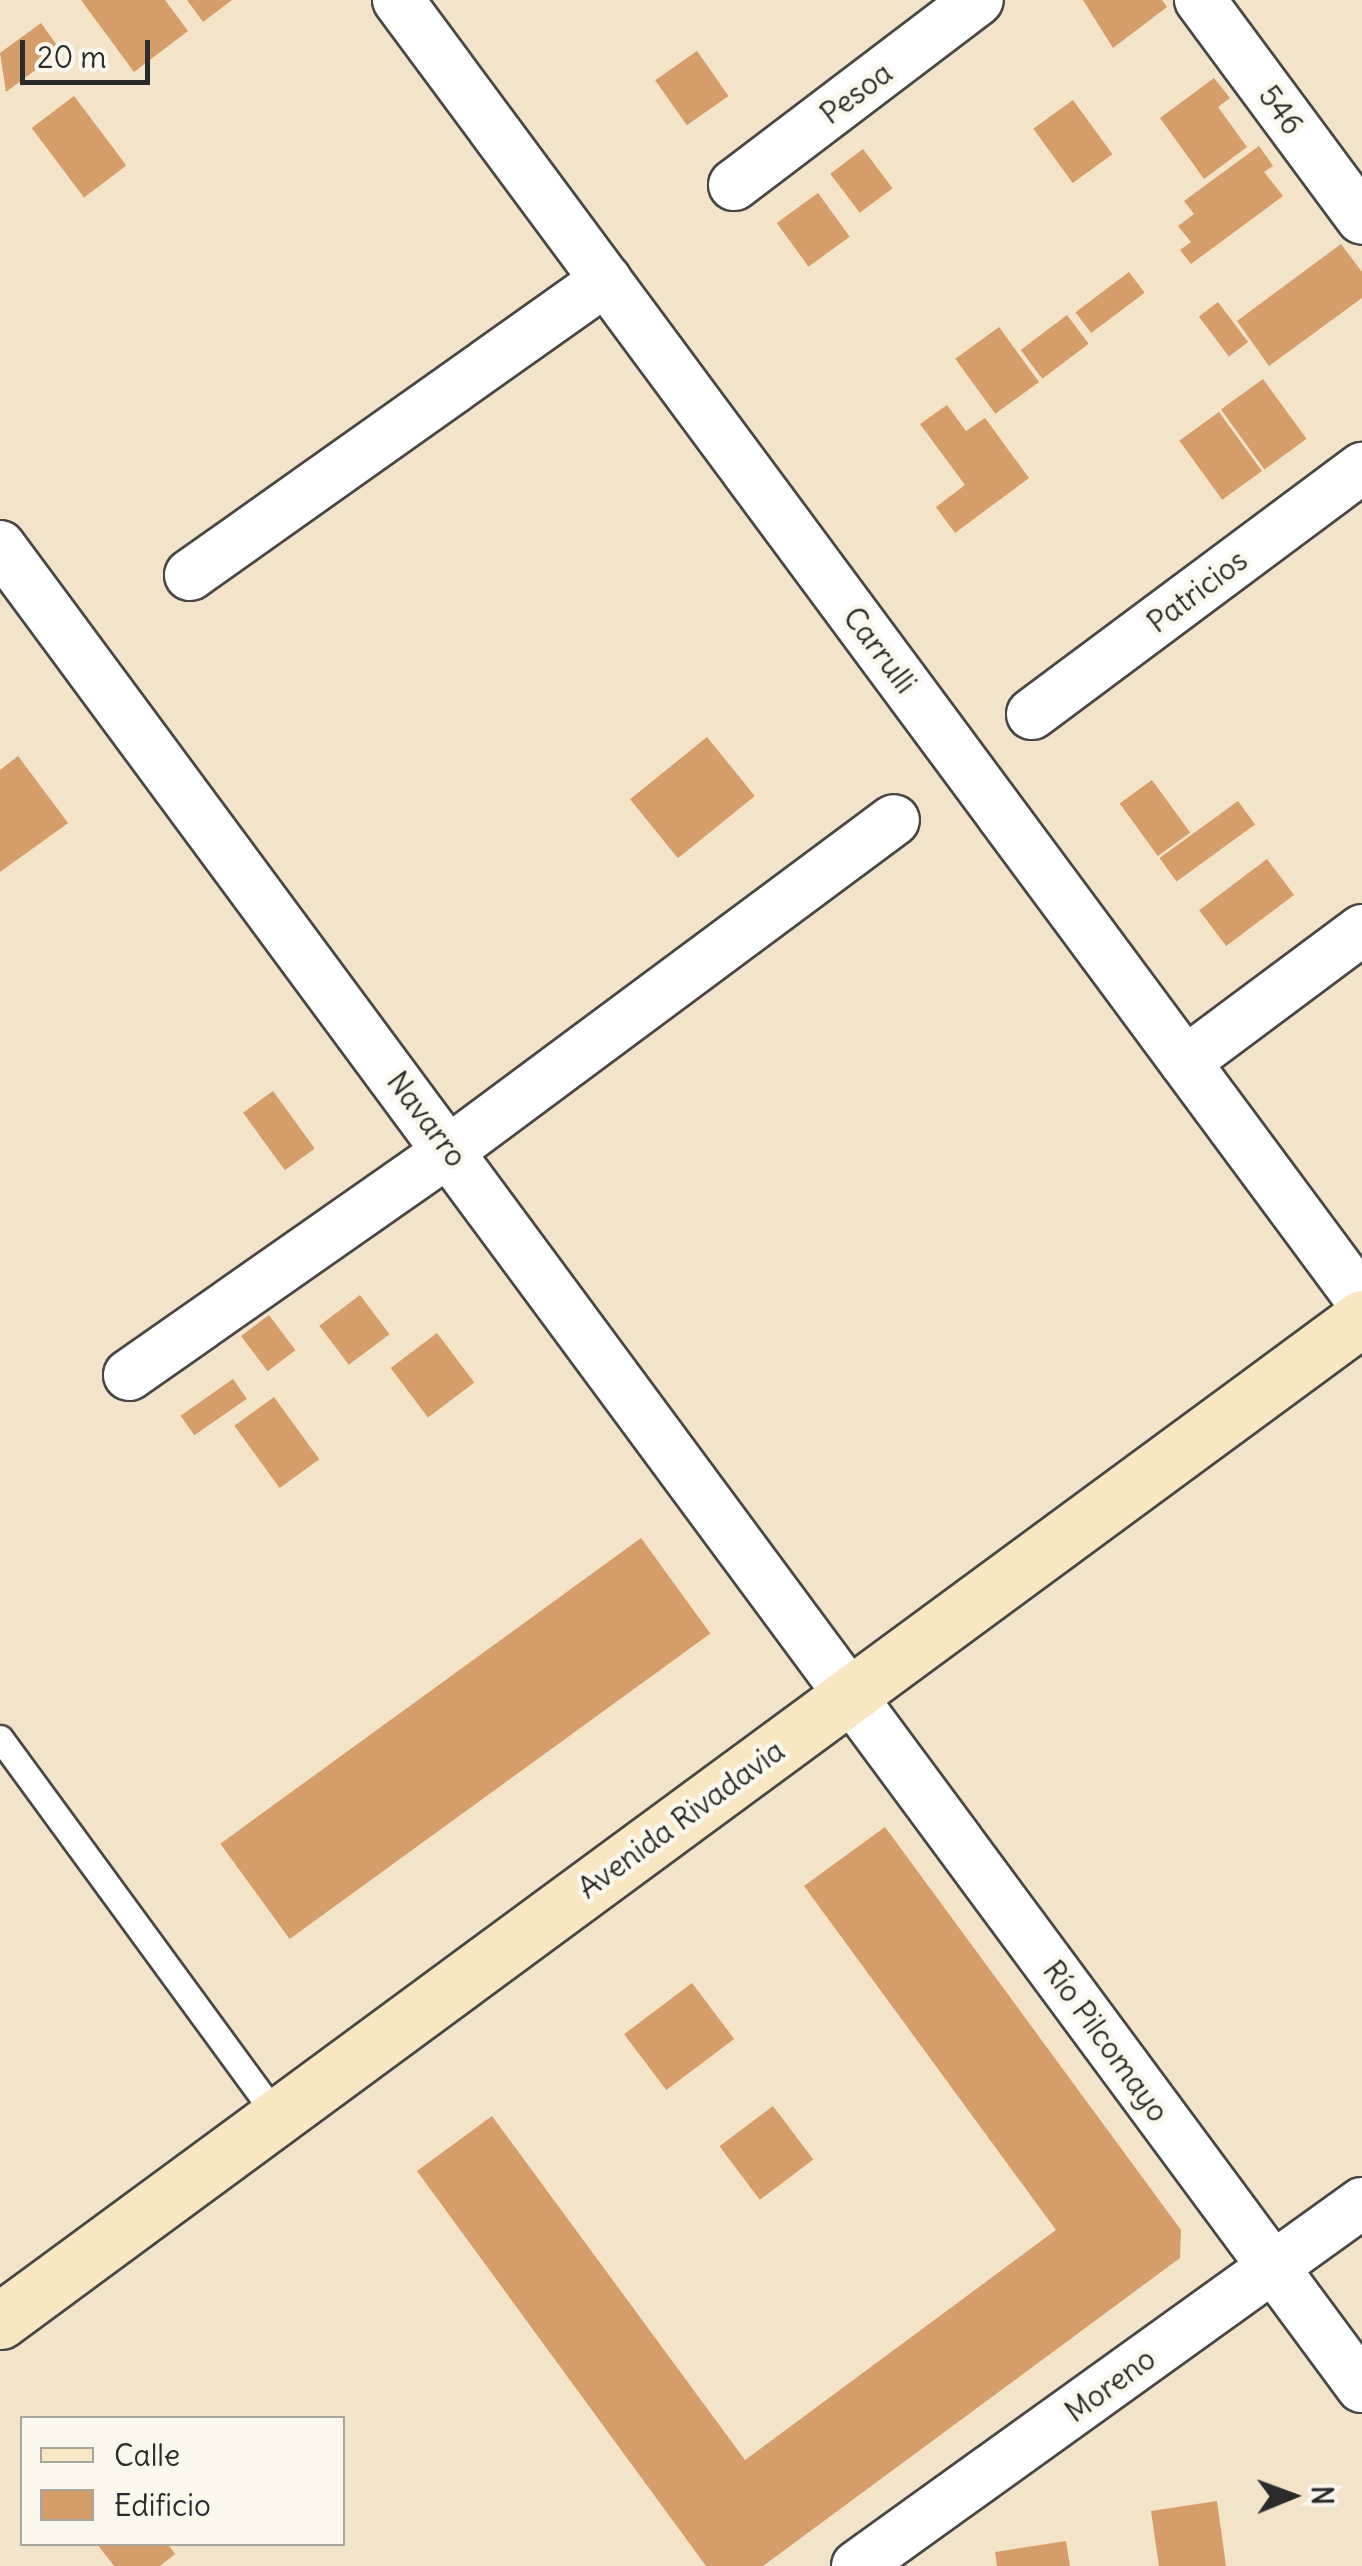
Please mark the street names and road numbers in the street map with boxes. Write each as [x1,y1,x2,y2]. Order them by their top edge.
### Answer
street label: Pesoa [813,54,899,132]
street label: 546 [1251,78,1311,142]
street label: Patricios [1140,542,1254,640]
street label: Carrulli [836,600,924,700]
street label: Navarro [379,1064,475,1174]
street label: Avenida Rivadavia [571,1732,791,1906]
street label: Río Pilcomayo [1036,1953,1176,2129]
street label: Moreno [1058,2340,1162,2430]

